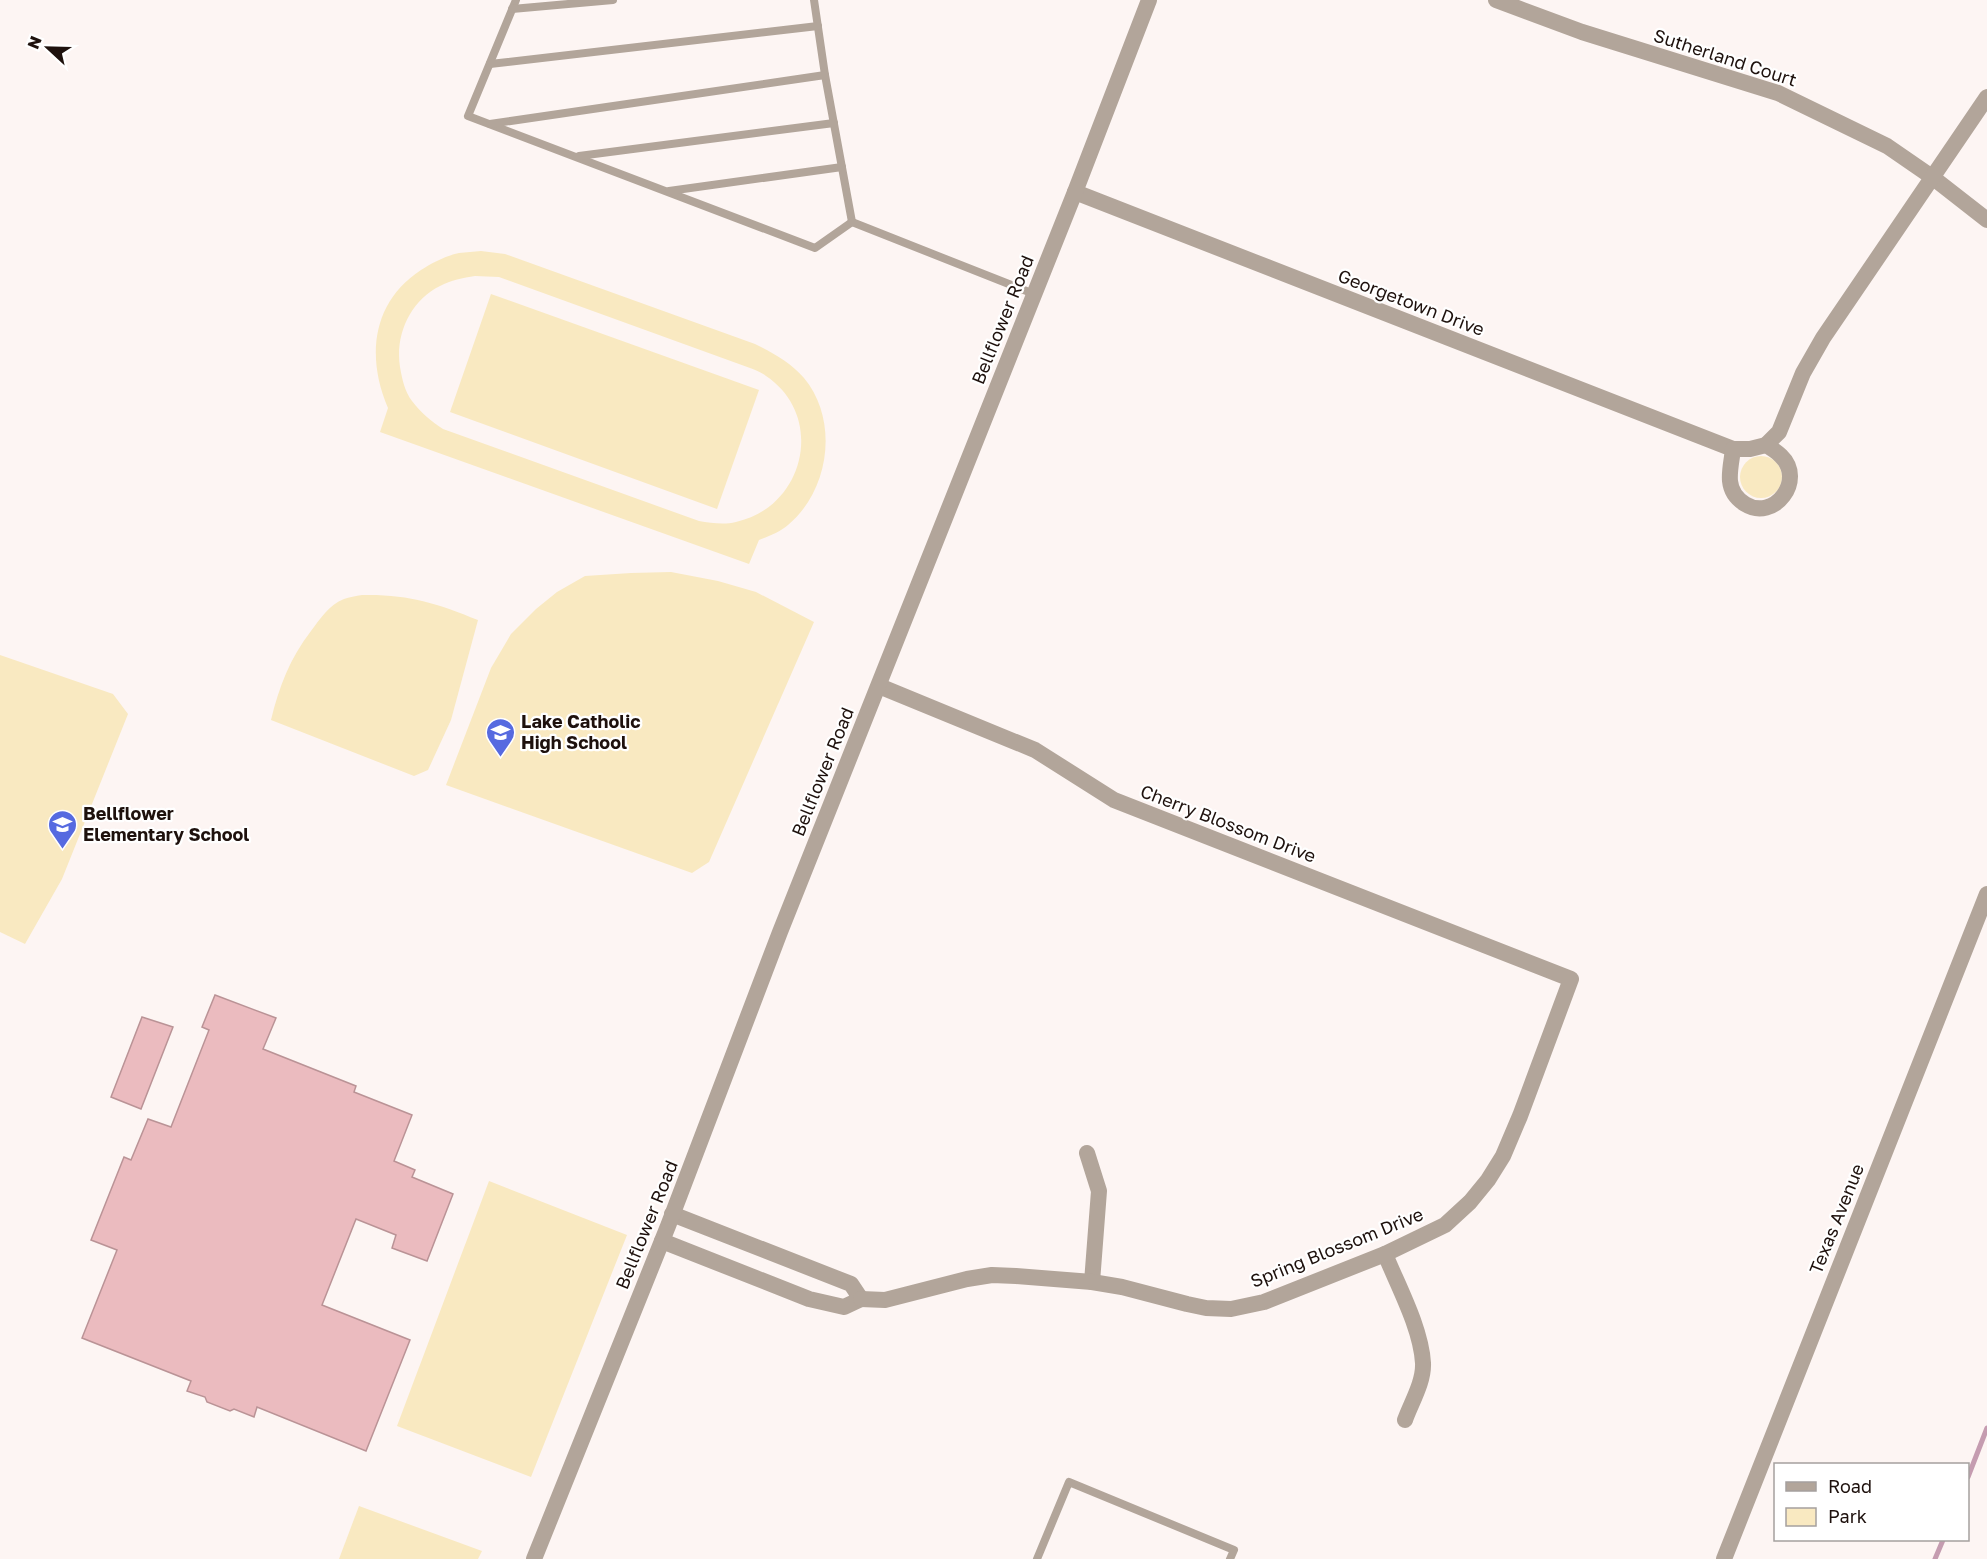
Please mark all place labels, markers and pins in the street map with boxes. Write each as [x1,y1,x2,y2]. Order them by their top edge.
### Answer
place label: Lake Catholic High School [521,710,641,753]
school or university icon: Lake Catholic High School [484,716,516,758]
place label: Bellflower Elementary School [83,802,249,845]
school or university icon: Bellflower Elementary School [46,808,78,850]

